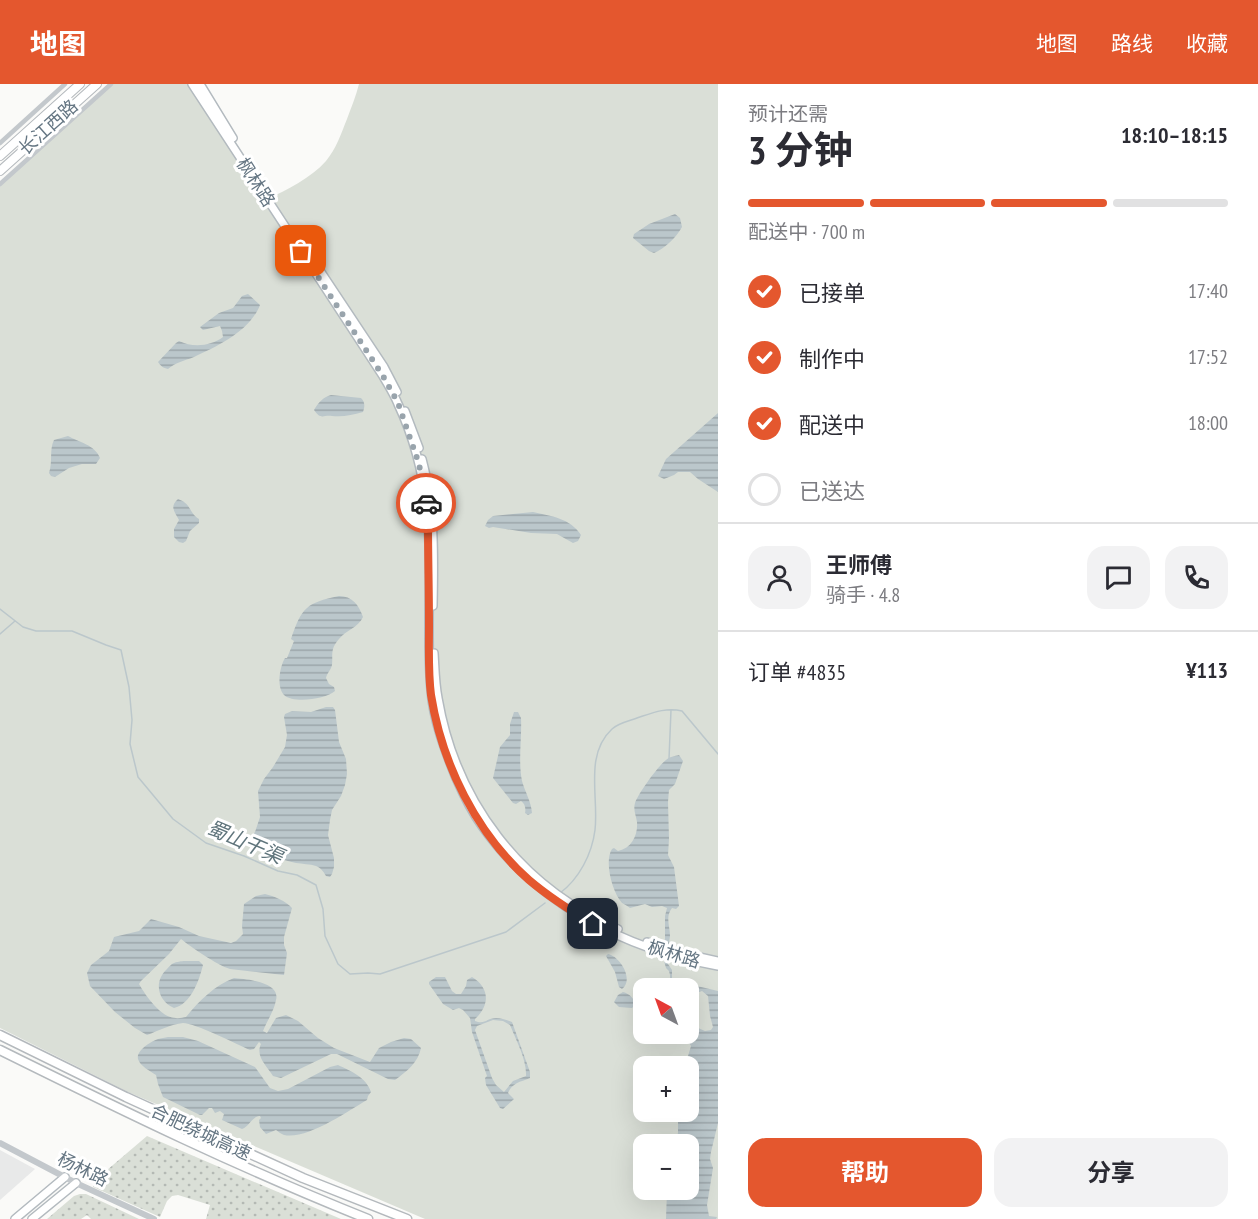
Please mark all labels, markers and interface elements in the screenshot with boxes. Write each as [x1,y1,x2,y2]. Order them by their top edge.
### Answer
text: 地图 [30,25,86,62]
text: 地图 [1036,30,1078,57]
text: 路线 [1111,30,1153,57]
text: 收藏 [1186,30,1228,57]
street label: 长江西路 [14,94,82,160]
text: 预计还需 [748,101,828,127]
text: 18:10–18:15 [1121,121,1228,149]
text: 3 分钟 [748,124,853,175]
street label: 枫林路 [232,153,280,211]
text: 配送中 · 700 m [748,219,865,245]
pin [275,225,326,276]
icon: bag [284,234,317,267]
icon: check [748,275,781,308]
text: 17:40 [1188,278,1228,304]
text: 已接单 [799,279,865,307]
icon: check [748,341,781,374]
text: 17:52 [1188,344,1228,370]
text: 制作中 [799,345,865,373]
icon: check [748,407,781,440]
text: 18:00 [1188,410,1228,436]
text: 配送中 [799,411,865,439]
courier [396,473,456,533]
text: 已送达 [799,477,865,505]
icon: car [410,487,443,520]
button: person [748,546,811,609]
button: chat [1087,546,1150,609]
button: phone [1165,546,1228,609]
text: 王师傅 [826,551,892,579]
text: 骑手 · 4.8 [826,582,900,608]
text: ¥113 [1186,656,1228,684]
text: 订单 #4835 [748,658,846,686]
water label: 蜀山干渠 [203,814,290,871]
pin [567,898,618,949]
icon: home [576,907,609,940]
street label: 枫林路 [645,935,703,973]
north arrow [633,978,699,1044]
map controls [633,978,699,1200]
button: + [633,1056,699,1122]
street label: 合肥绕城高速 [147,1099,255,1165]
button: − [633,1134,699,1200]
button: 帮助 [748,1138,982,1207]
button: 分享 [994,1138,1228,1207]
street label: 杨林路 [54,1147,112,1191]

